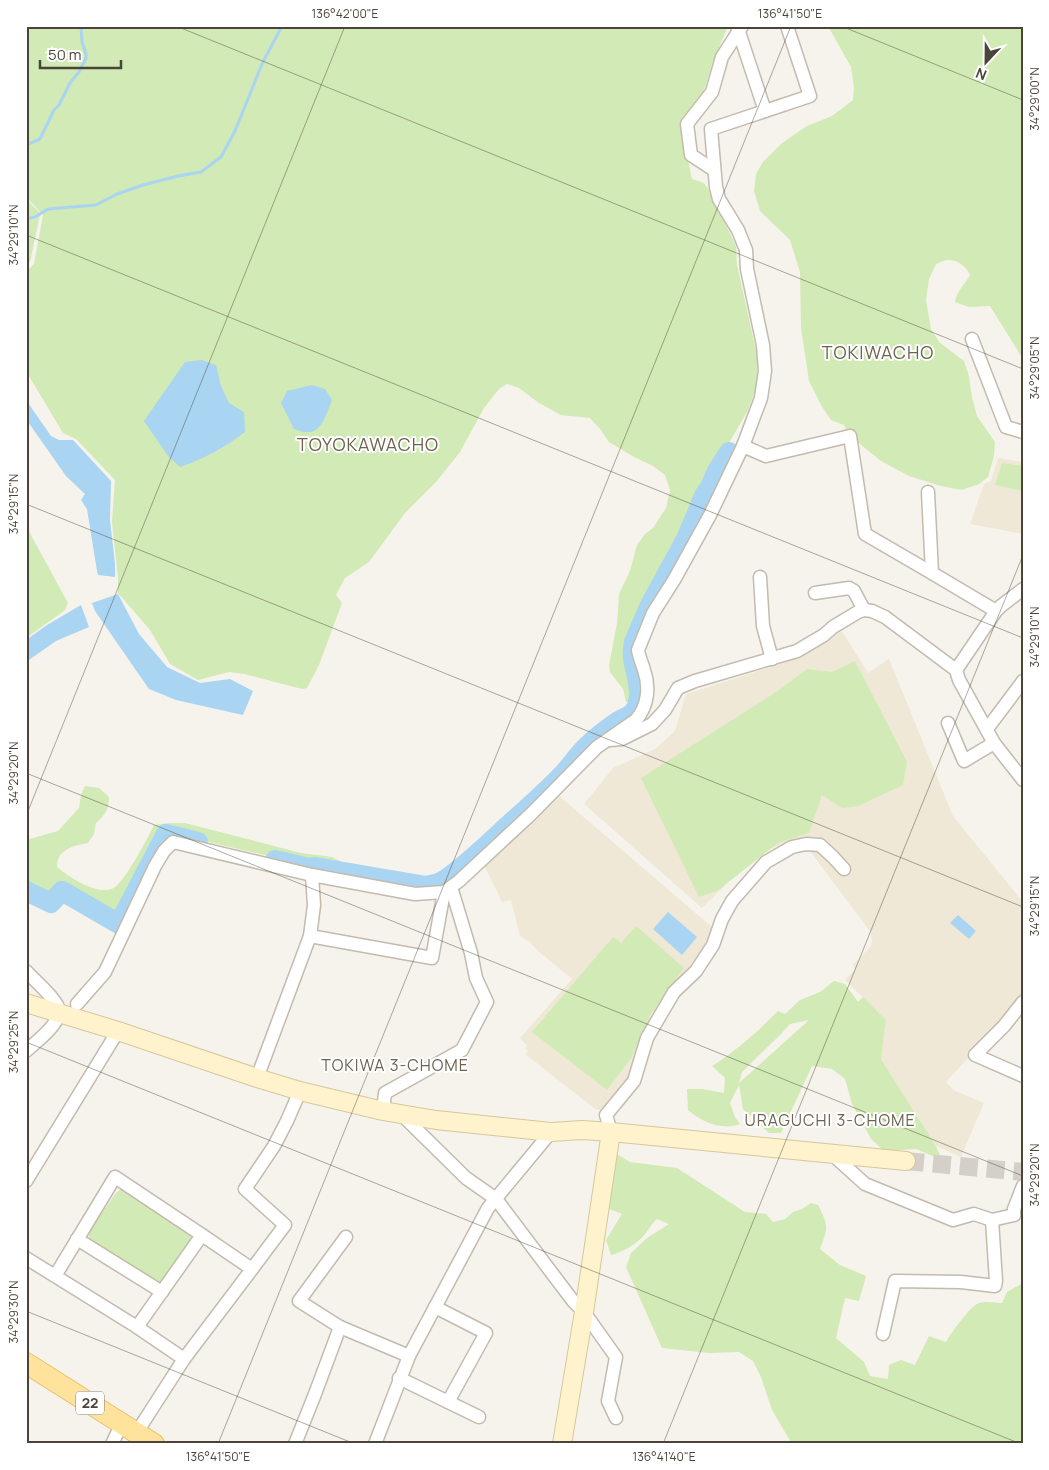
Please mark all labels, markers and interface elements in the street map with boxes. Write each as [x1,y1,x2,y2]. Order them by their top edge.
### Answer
text: 136°42'00"E [312,5,379,22]
text: 136°41'50"E [758,5,822,22]
scale bar [40,38,121,70]
north arrow [962,38,1012,88]
text: 50 m [48,44,82,65]
text: N [973,64,989,85]
text: 34°29'00"N [1026,67,1043,131]
text: 34°29'10"N [5,205,22,265]
text: 34°29'05"N [1026,336,1043,400]
district label: TOKIWACHO [822,340,934,364]
district label: TOYOKAWACHO [297,432,439,456]
text: 34°29'15"N [5,474,22,534]
text: 34°29'10"N [1026,607,1043,667]
text: 34°29'20"N [5,741,22,805]
text: 34°29'15"N [1026,876,1043,936]
text: 34°29'25"N [5,1011,22,1073]
district label: TOKIWA 3-CHOME [321,1054,469,1076]
district label: URAGUCHI 3-CHOME [744,1109,916,1131]
text: 34°29'20"N [1026,1143,1043,1207]
text: 34°29'30"N [5,1281,22,1343]
road number: 22 [76,1392,104,1415]
text: 136°41'50"E [186,1448,250,1465]
text: 136°41'40"E [633,1448,696,1465]

